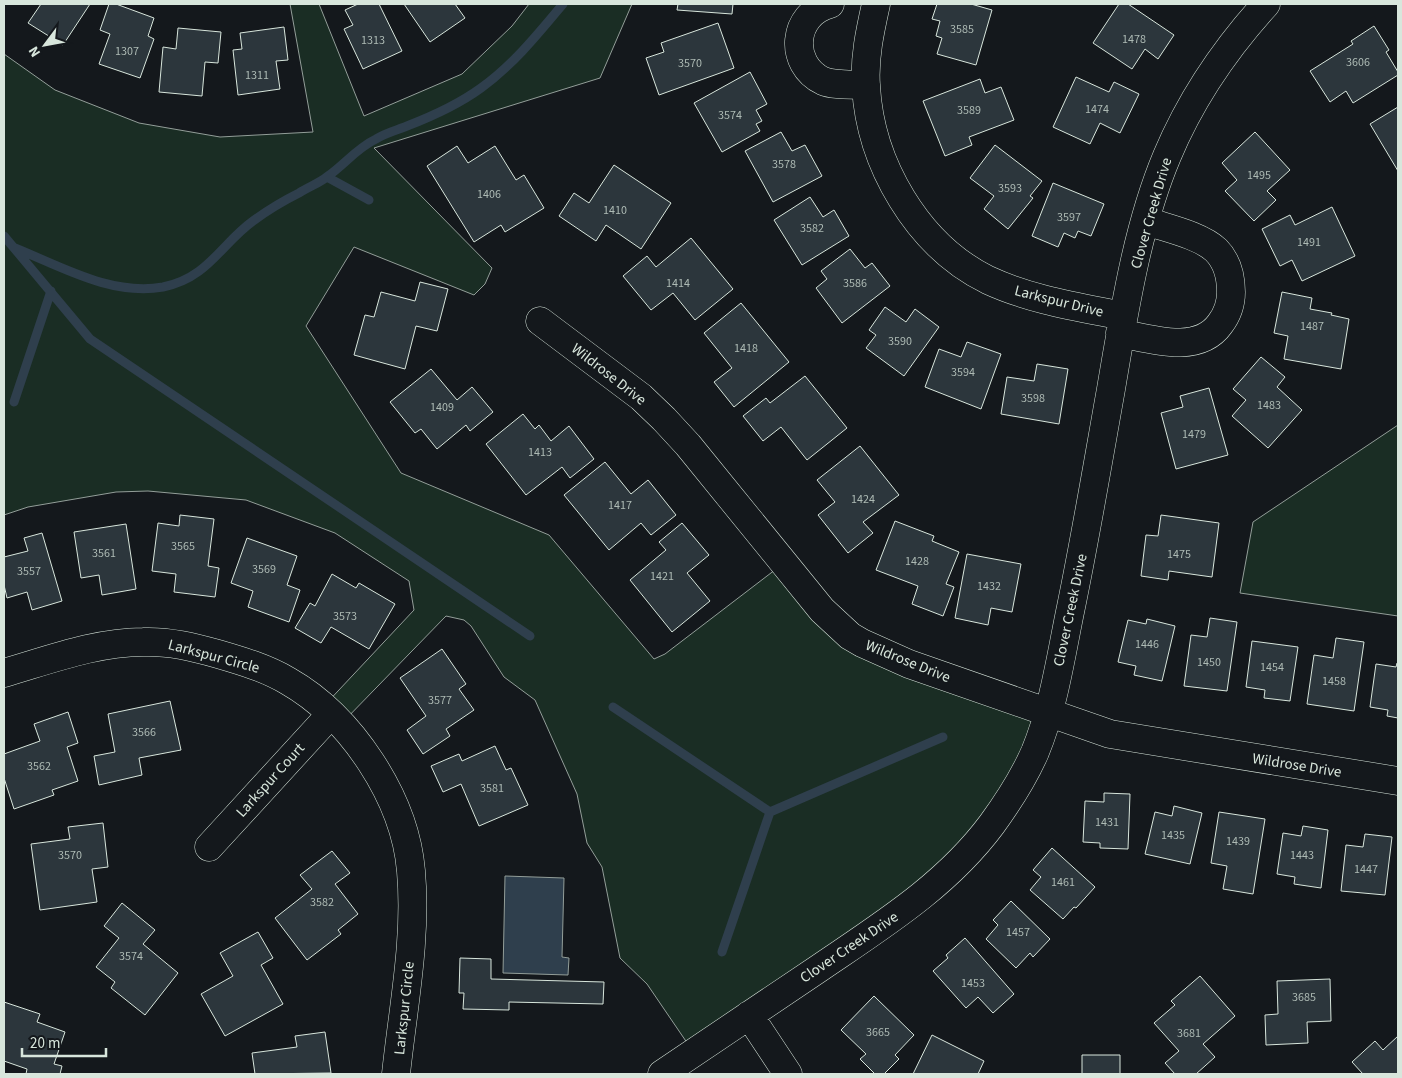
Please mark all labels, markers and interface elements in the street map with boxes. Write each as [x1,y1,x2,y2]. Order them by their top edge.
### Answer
north arrow [20,20,70,70]
house number: 3585 [950,21,974,38]
house number: 1478 [1122,31,1146,48]
house number: 1313 [361,32,385,49]
text: N [24,42,46,61]
house number: 1307 [115,43,139,60]
house number: 3606 [1346,54,1370,71]
house number: 3570 [678,55,702,72]
house number: 1311 [245,67,269,84]
house number: 1474 [1085,101,1109,118]
house number: 3589 [957,102,981,119]
house number: 3574 [718,107,742,124]
street label: Clover Creek Drive [1126,155,1177,271]
house number: 3578 [772,156,796,173]
house number: 1495 [1247,167,1271,184]
house number: 3593 [998,180,1022,197]
house number: 1406 [477,186,501,203]
house number: 1410 [603,202,627,219]
house number: 3597 [1057,209,1081,226]
house number: 3582 [800,220,824,237]
house number: 1491 [1297,234,1321,251]
house number: 1414 [666,275,690,292]
house number: 3586 [843,275,867,292]
street label: Larkspur Drive [1012,280,1106,323]
house number: 1487 [1300,318,1324,335]
house number: 3590 [888,333,912,350]
street label: Wildrose Drive [567,338,651,410]
house number: 1418 [734,340,758,357]
house number: 3594 [951,364,975,381]
house number: 3598 [1021,390,1045,407]
house number: 1483 [1257,397,1281,414]
house number: 1409 [430,399,454,416]
house number: 1479 [1182,426,1206,443]
house number: 1413 [528,444,552,461]
house number: 1424 [851,491,875,508]
house number: 1417 [608,497,632,514]
house number: 3565 [171,538,195,555]
house number: 3561 [92,545,116,562]
house number: 1475 [1167,546,1191,563]
street label: Clover Creek Drive [1048,552,1093,668]
house number: 1428 [905,553,929,570]
house number: 3569 [252,561,276,578]
house number: 3557 [17,563,41,580]
house number: 1421 [650,568,674,585]
house number: 1432 [977,578,1001,595]
house number: 3573 [333,608,357,625]
street label: Larkspur Circle [166,634,262,679]
street label: Wildrose Drive [862,635,953,688]
house number: 1446 [1135,636,1159,653]
house number: 1450 [1197,654,1221,671]
house number: 1454 [1260,659,1284,676]
house number: 1458 [1322,673,1346,690]
house number: 3577 [428,692,452,709]
house number: 3566 [132,724,156,741]
street label: Larkspur Court [231,739,309,822]
street label: Wildrose Drive [1251,748,1343,783]
house number: 3562 [27,758,51,775]
house number: 3581 [480,780,504,797]
house number: 1431 [1095,814,1119,831]
house number: 1435 [1161,827,1185,844]
house number: 1439 [1226,833,1250,850]
house number: 3570 [58,847,82,864]
house number: 1443 [1290,847,1314,864]
house number: 1447 [1354,861,1378,878]
house number: 1461 [1051,874,1075,891]
house number: 3582 [310,894,334,911]
street label: Clover Creek Drive [796,907,903,988]
house number: 1457 [1006,924,1030,941]
house number: 3574 [119,948,143,965]
street label: Larkspur Circle [389,960,420,1056]
house number: 1453 [961,975,985,992]
house number: 3685 [1292,989,1316,1006]
house number: 3665 [866,1024,890,1041]
house number: 3681 [1177,1025,1201,1042]
scale bar [22,1026,106,1058]
text: 20 m [30,1033,60,1054]

